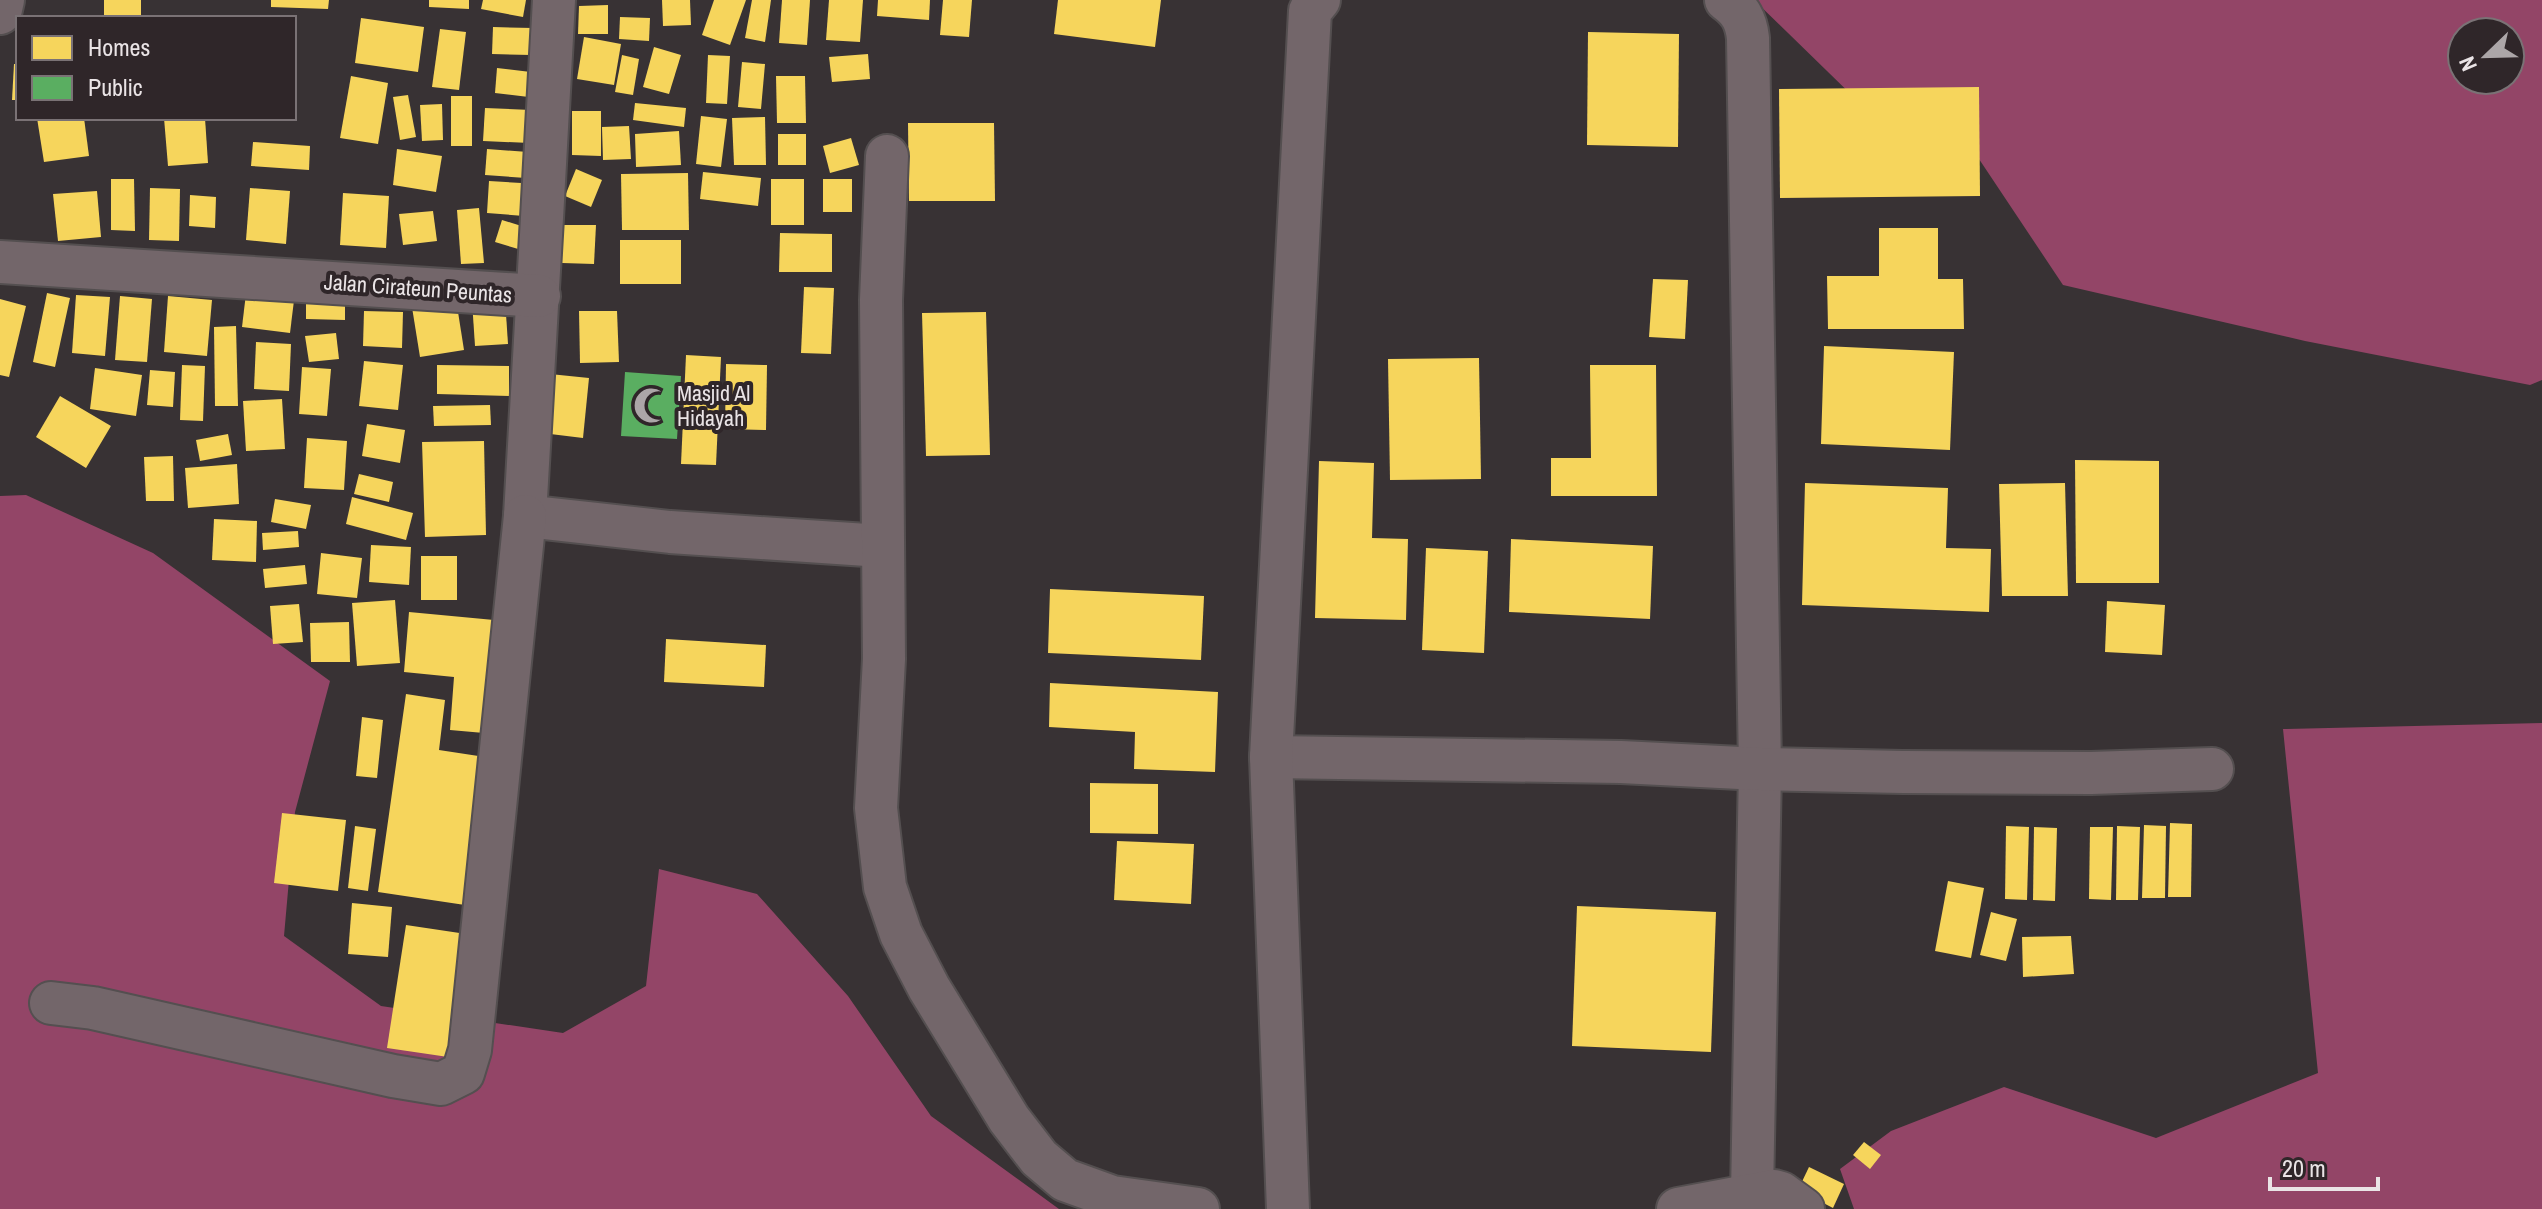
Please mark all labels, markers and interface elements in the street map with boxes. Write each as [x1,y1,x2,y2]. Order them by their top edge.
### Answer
legend [16,16,296,120]
north arrow [2446,16,2526,96]
text: Homes [88,31,150,63]
text: N [2451,52,2484,76]
text: Public [88,71,143,103]
street label: Jalan Cirateun Peuntas [323,266,513,310]
place label: Masjid Al Hidayah [677,378,750,433]
mosque icon: Masjid Al Hidayah [632,387,670,425]
scale bar [2270,1141,2378,1191]
text: 20 m [2282,1152,2326,1184]

